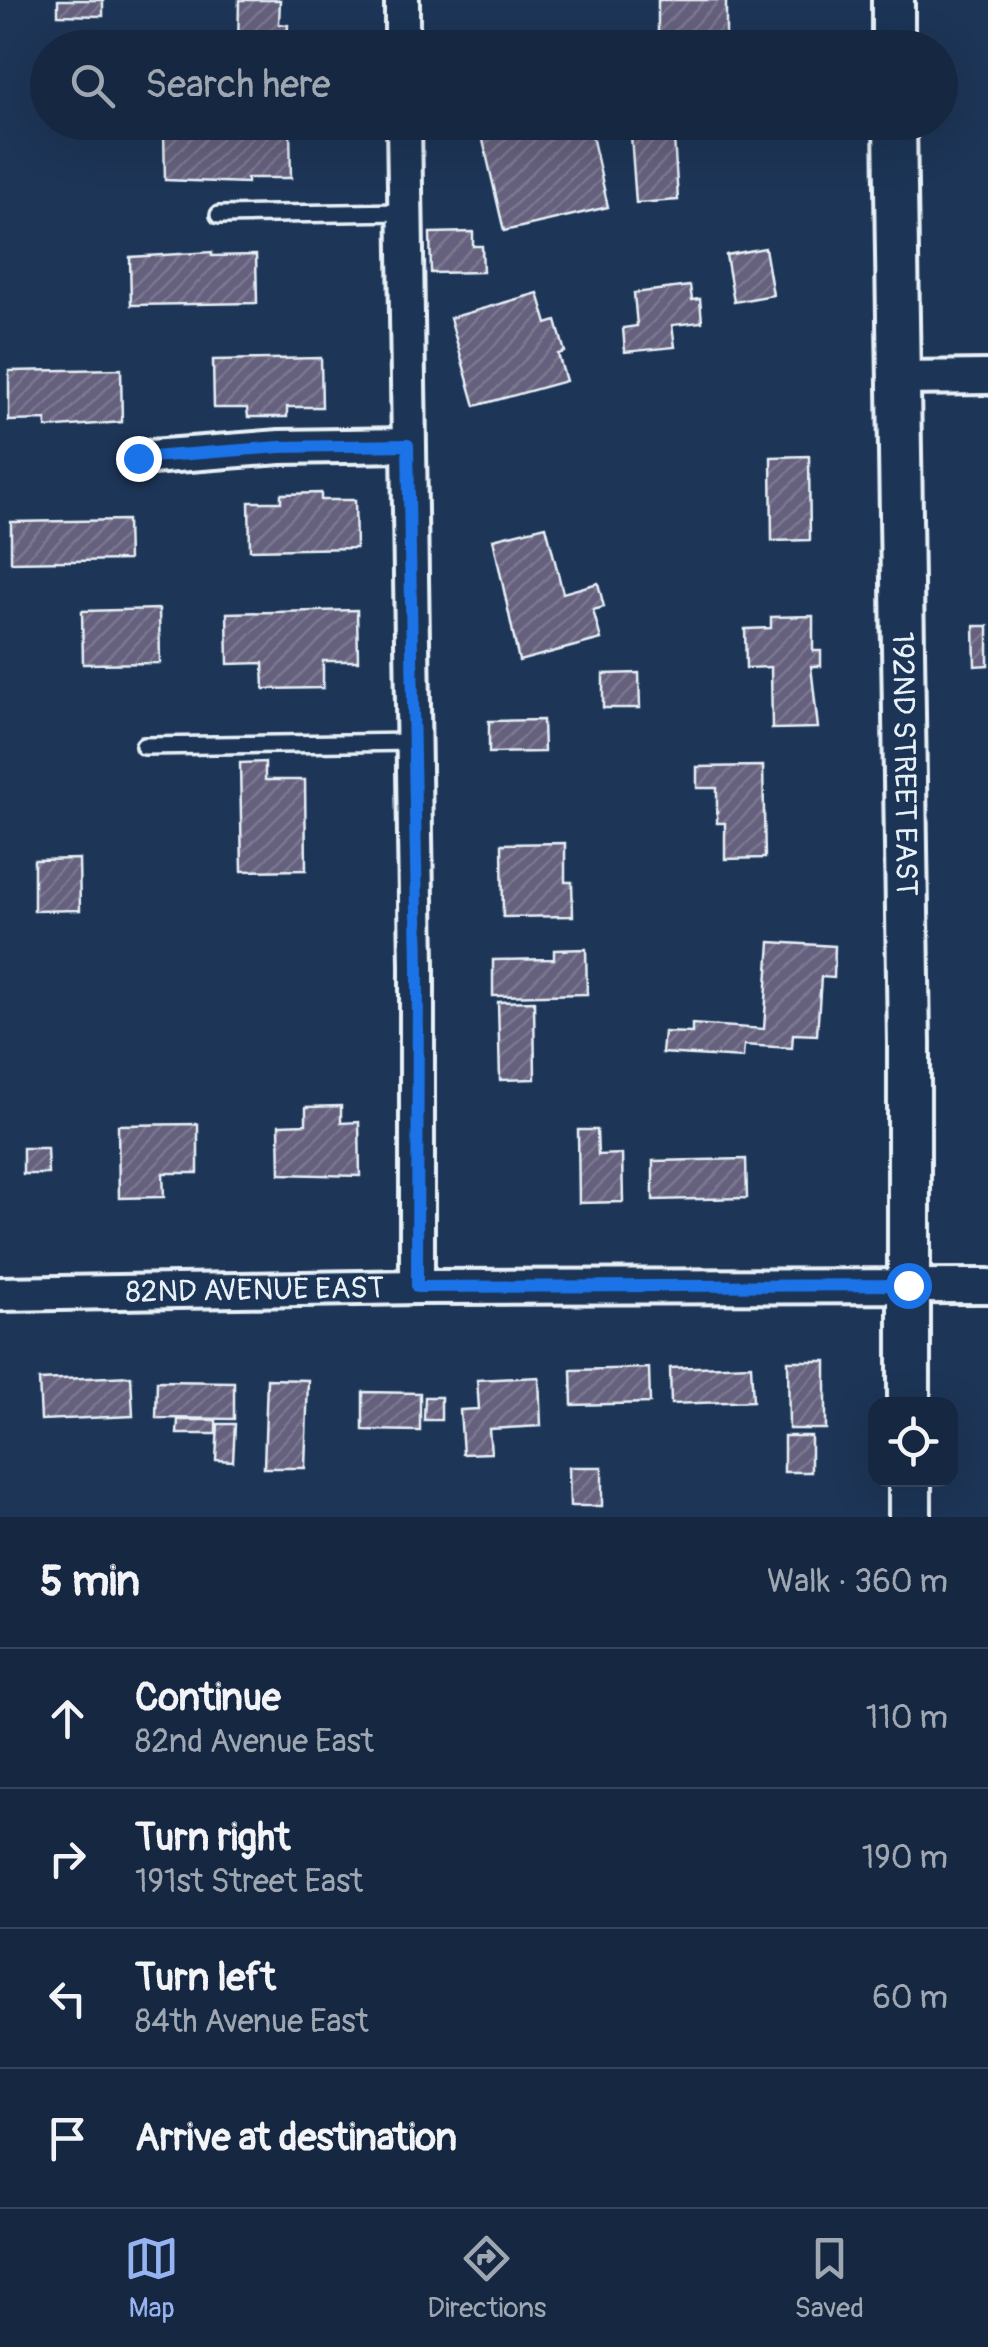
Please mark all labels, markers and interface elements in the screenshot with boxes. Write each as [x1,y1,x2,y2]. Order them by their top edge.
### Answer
search box [30,30,958,140]
icon: search [65,58,120,113]
text: Search here [145,61,331,109]
route end [116,436,162,482]
street label: 192ND STREET EAST [884,631,925,897]
route start [886,1263,932,1309]
street label: 82ND AVENUE EAST [125,1270,385,1311]
map controls [868,1397,958,1487]
button: locate [868,1397,958,1487]
text: 5 min [40,1556,140,1608]
text: Walk · 360 m [767,1562,948,1602]
text: Continue [135,1674,281,1722]
icon: ahead [40,1691,95,1746]
text: 110 m [866,1698,948,1738]
text: 82nd Avenue East [135,1722,374,1762]
text: Turn right [135,1814,290,1862]
icon: right [40,1831,95,1886]
text: 190 m [862,1838,948,1878]
text: 191st Street East [135,1862,363,1902]
text: Turn left [135,1954,276,2002]
icon: left [40,1971,95,2026]
text: 60 m [872,1978,948,2018]
text: 84th Avenue East [135,2002,369,2042]
icon: arrive [40,2111,95,2166]
text: Arrive at destination [135,2114,457,2162]
tab: Map [124,2231,179,2326]
tab: Directions [427,2231,546,2326]
tab: Saved [794,2231,864,2326]

